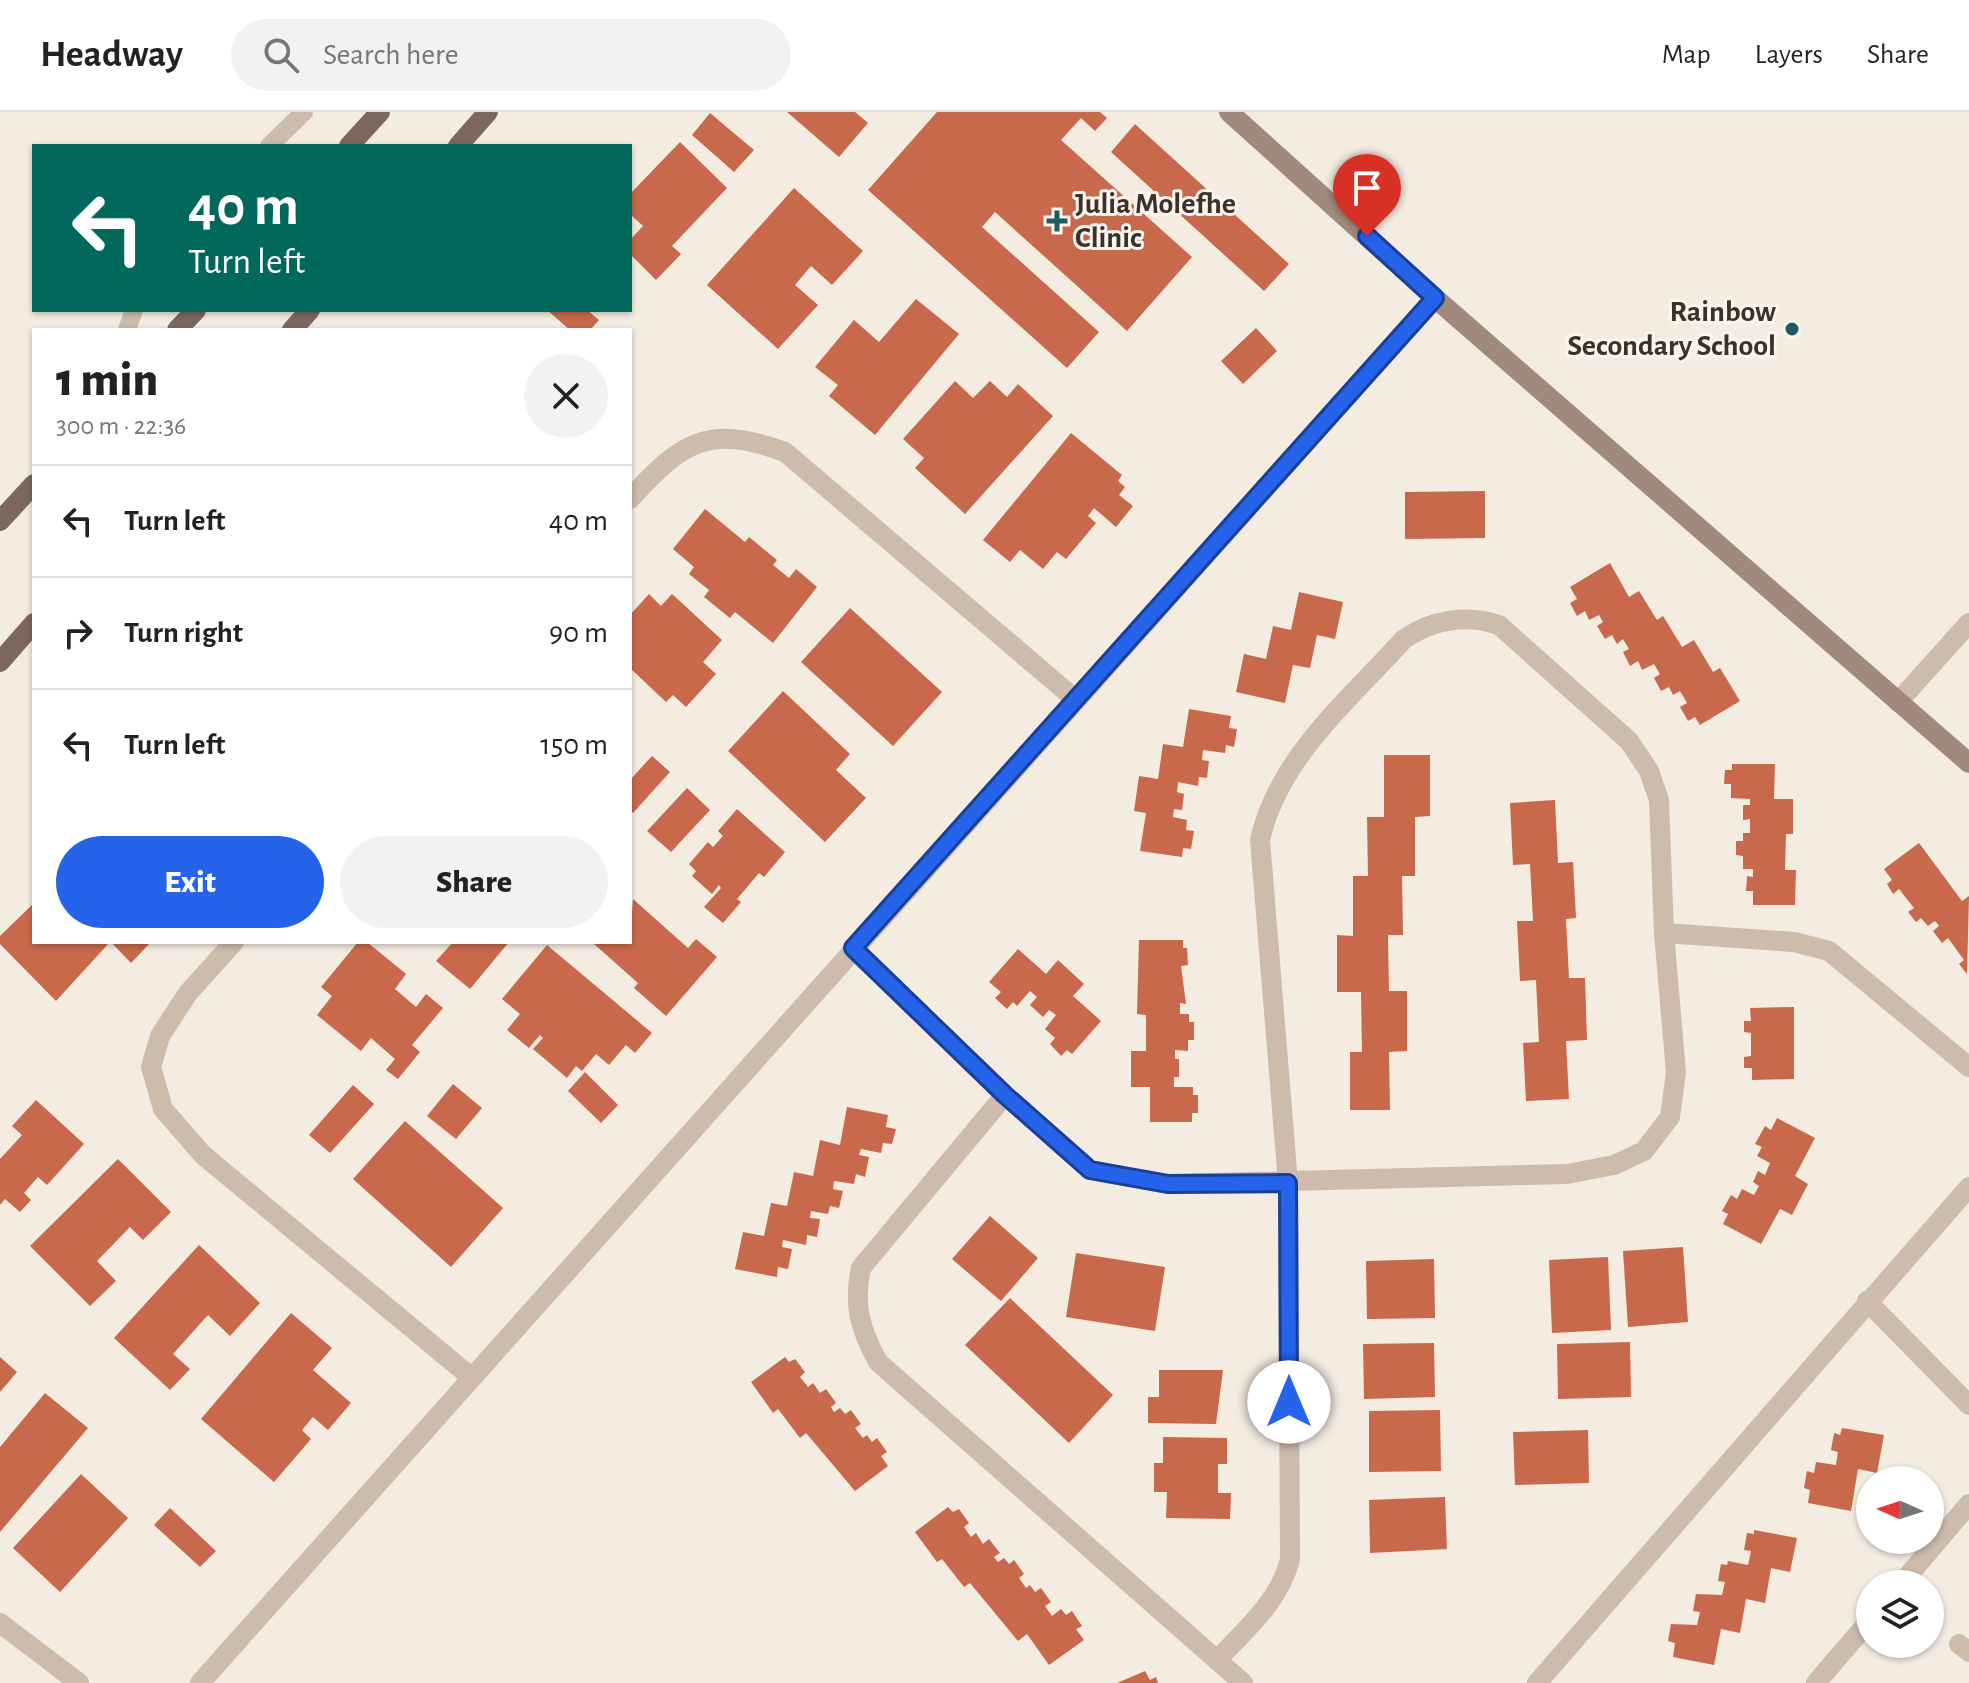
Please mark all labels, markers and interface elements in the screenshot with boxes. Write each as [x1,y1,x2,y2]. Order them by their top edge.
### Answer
search box [231,19,791,91]
icon: search [259,33,303,77]
text: Headway [40,36,183,74]
text: Search here [323,40,459,70]
text: Map [1662,41,1711,69]
text: Layers [1755,41,1823,69]
text: Share [1867,41,1929,69]
pin [1333,154,1401,236]
icon: arrive [1345,166,1389,210]
icon: left [56,176,160,280]
text: 40 m [188,179,299,235]
place label: Julia Molefhe Clinic [1075,189,1236,253]
marker: Julia Molefhe Clinic [1046,210,1068,232]
text: Turn left [188,244,305,280]
place label: Rainbow Secondary School [1567,297,1776,361]
marker: Rainbow Secondary School [1783,320,1801,338]
button: close [524,354,608,438]
text: 1 min [56,357,158,405]
text: 300 m · 22:36 [56,413,186,439]
icon: left [56,499,100,543]
text: Turn left [124,506,225,536]
text: 40 m [549,506,608,536]
icon: right [56,611,100,655]
text: Turn right [124,618,243,648]
text: 90 m [549,618,608,648]
icon: left [56,723,100,767]
text: Turn left [124,730,225,760]
text: 150 m [540,730,608,760]
button: Exit [56,836,324,928]
button: Share [340,836,608,928]
position arrow [1247,1360,1331,1444]
north arrow [1856,1466,1944,1554]
map controls [1856,1466,1944,1658]
button: layers [1856,1570,1944,1658]

